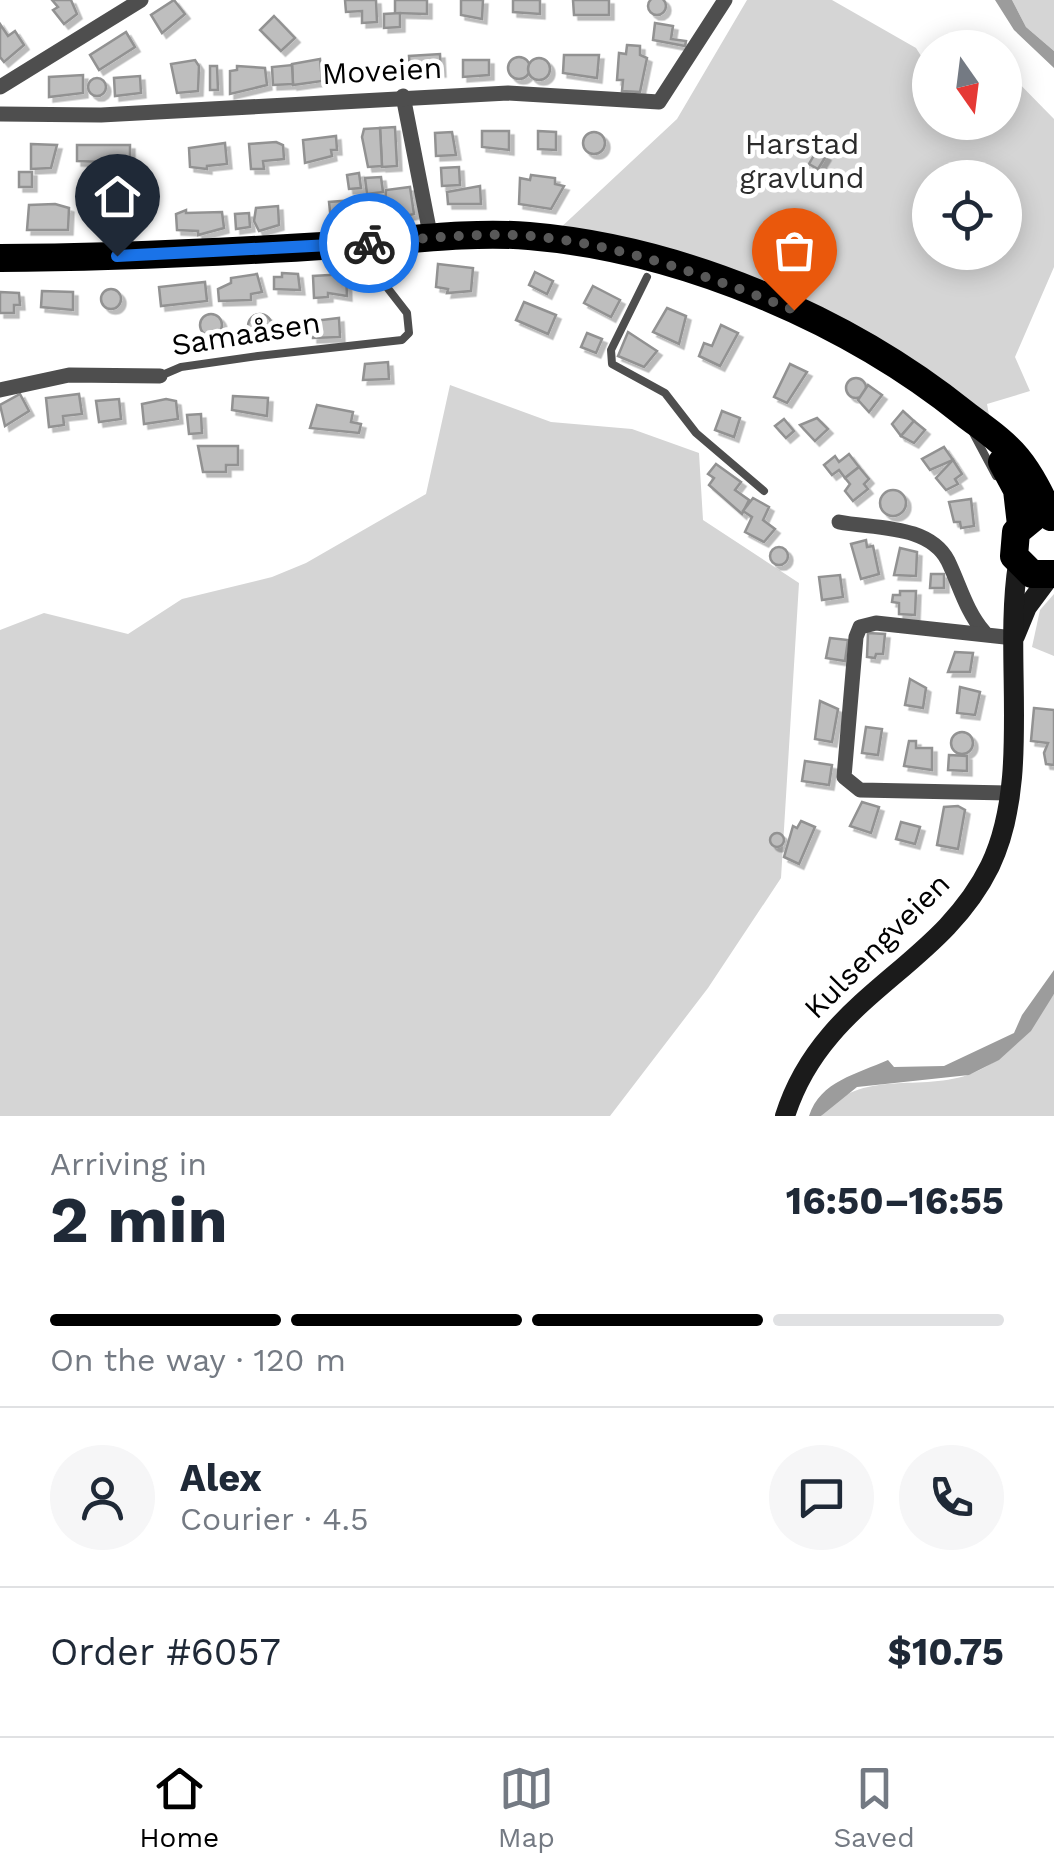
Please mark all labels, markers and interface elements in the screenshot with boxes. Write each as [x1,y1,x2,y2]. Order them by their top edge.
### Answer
north arrow [912,30,1022,140]
map controls [912,30,1022,270]
street label: Moveien [321,50,443,91]
park label: Harstad gravlund [740,126,864,195]
pin [75,154,160,257]
button: locate [912,160,1022,270]
icon: home [90,169,145,224]
courier [319,193,419,293]
pin [752,208,837,311]
icon: bike [342,216,397,271]
icon: bag [767,223,822,278]
street label: Samaåsen [169,304,323,363]
street label: Kulsengveien [797,866,957,1026]
text: Arriving in [50,1145,207,1183]
text: 16:50–16:55 [786,1179,1004,1223]
text: 2 min [50,1182,228,1258]
text: On the way · 120 m [50,1341,346,1379]
button: person [50,1445,155,1550]
button: chat [769,1445,874,1550]
button: phone [899,1445,1004,1550]
text: Alex [180,1456,262,1500]
text: Courier · 4.5 [180,1500,369,1538]
text: Order #6057 [50,1630,281,1674]
text: $10.75 [888,1630,1004,1674]
tab: Home [139,1761,219,1854]
tab: Map [498,1761,555,1854]
tab: Saved [833,1761,915,1854]

